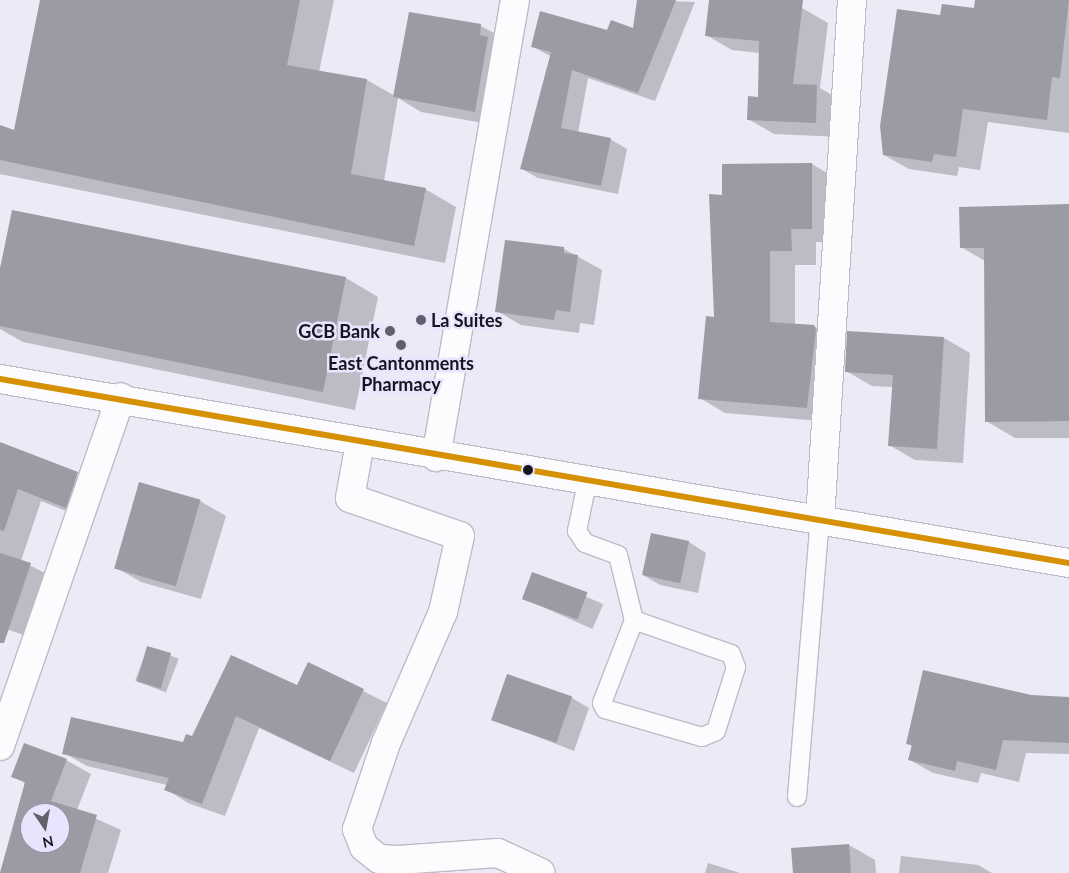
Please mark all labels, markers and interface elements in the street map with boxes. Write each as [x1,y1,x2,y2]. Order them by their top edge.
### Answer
place label: La Suites [431,309,502,331]
marker: La Suites [415,314,427,326]
place label: GCB Bank [298,320,380,342]
marker: GCB Bank [384,325,396,337]
marker: East Cantonments Pharmacy [395,339,407,351]
place label: East Cantonments Pharmacy [328,353,474,396]
unlabelled marker [523,465,533,475]
north arrow [20,803,70,853]
text: N [41,833,55,852]

